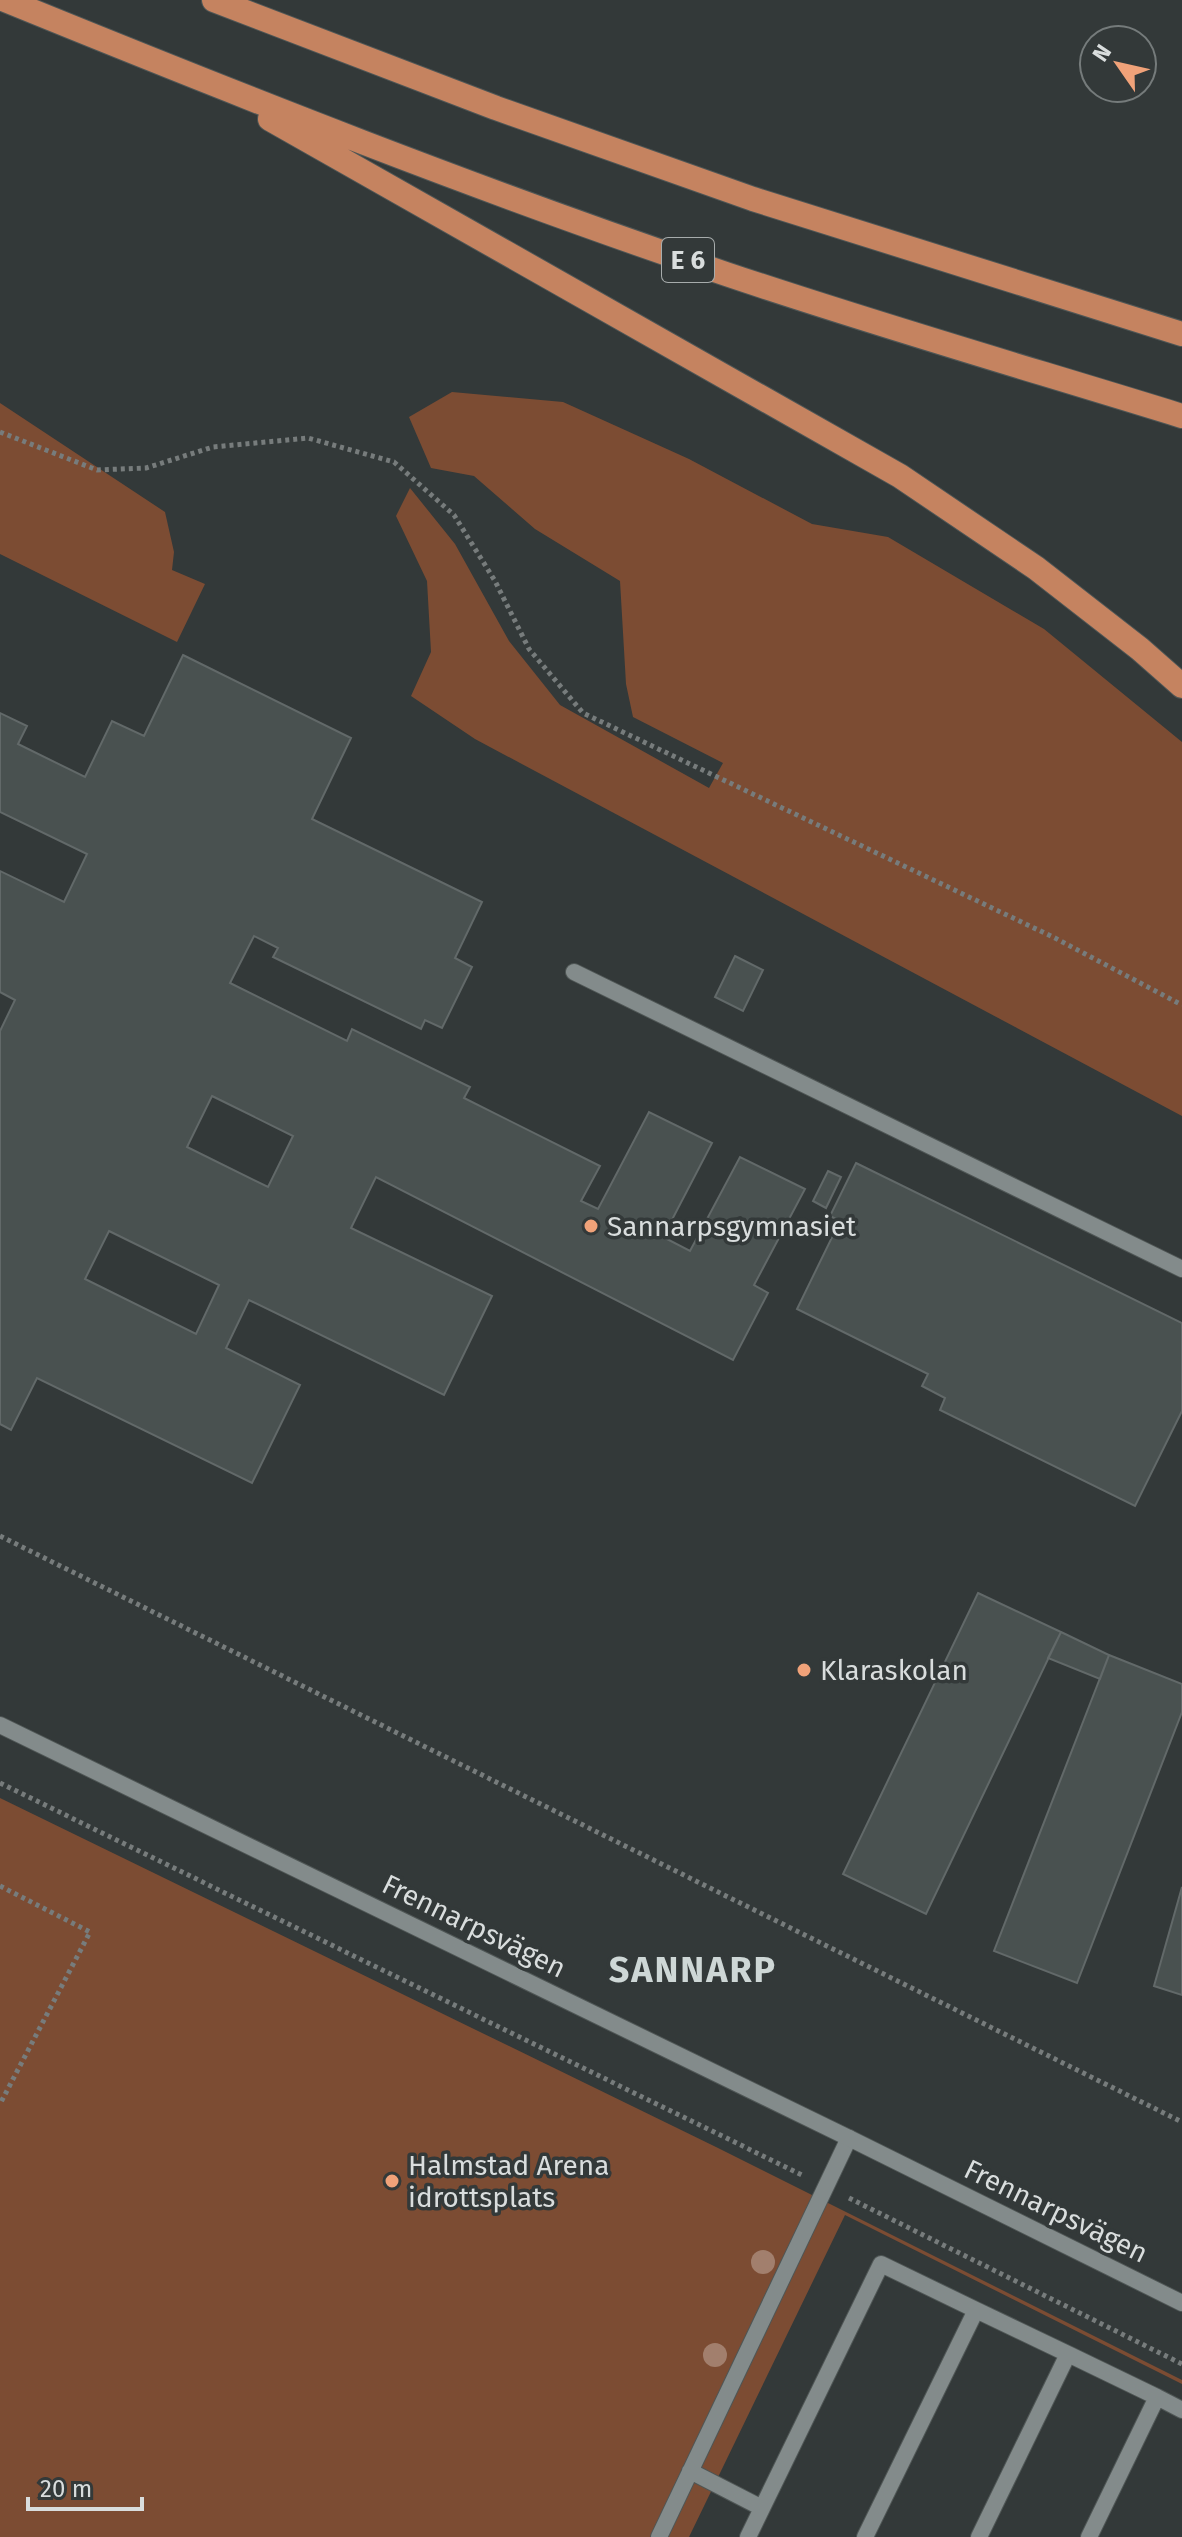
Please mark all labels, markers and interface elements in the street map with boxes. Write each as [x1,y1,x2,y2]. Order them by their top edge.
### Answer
north arrow [1078,24,1158,104]
text: N [1087,39,1117,67]
road number: E 6 [662,238,714,282]
place label: Sannarpsgymnasiet [607,1210,857,1243]
marker: Sannarpsgymnasiet [582,1217,600,1235]
place label: Klaraskolan [820,1654,968,1687]
marker: Klaraskolan [795,1661,813,1679]
street label: Frennarpsvägen [377,1867,571,1985]
district label: SANNARP [609,1948,777,1992]
place label: Halmstad Arena idrottsplats [408,2149,610,2214]
street label: Frennarpsvägen [959,2152,1153,2270]
marker: Halmstad Arena idrottsplats [383,2172,401,2190]
scale bar [28,2461,142,2511]
text: 20 m [40,2475,92,2503]

